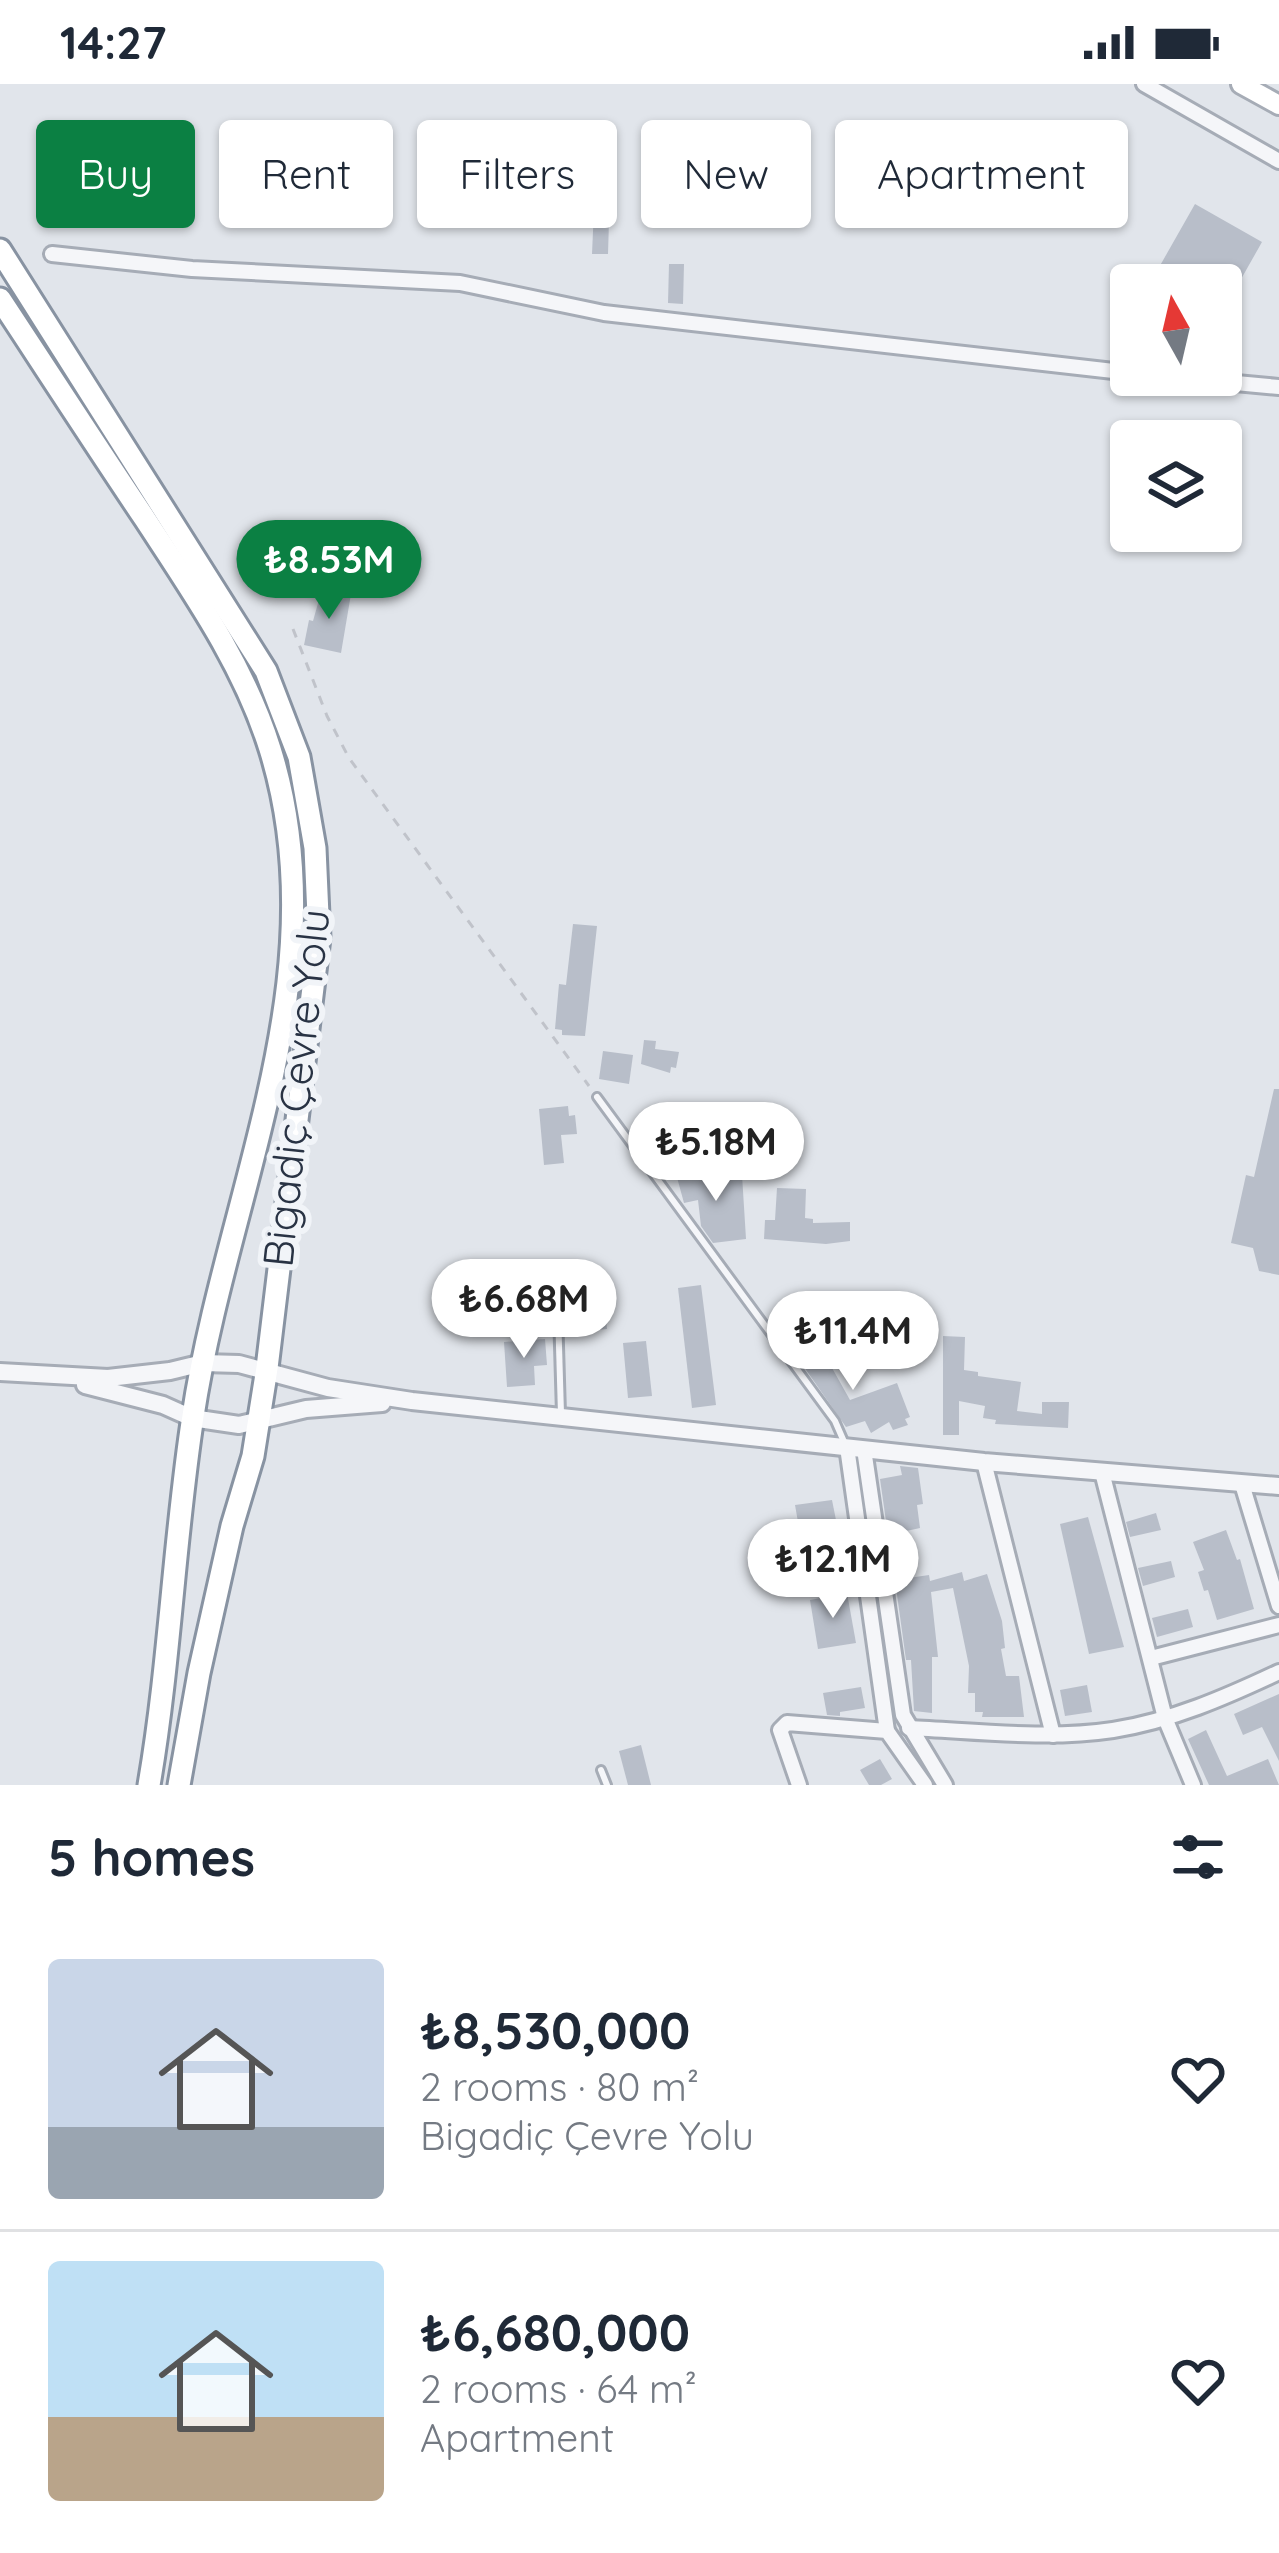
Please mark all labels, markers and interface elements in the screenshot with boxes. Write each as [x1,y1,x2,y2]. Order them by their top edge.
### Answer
text: 14:27 [60,14,167,70]
chip: Buy [36,120,195,228]
chip: Rent [219,120,393,228]
chip: Filters [417,120,617,228]
chip: New [641,120,811,228]
chip: Apartment [835,120,1128,228]
north arrow [1110,264,1242,396]
map controls [1110,264,1242,552]
button: layers [1110,420,1242,552]
pin: ₺8.53M [231,520,427,622]
text: ₺8.53M [263,534,395,583]
street label: Bigadiç Çevre Yolu [250,906,341,1269]
pin: ₺5.18M [618,1102,814,1204]
text: ₺5.18M [655,1116,777,1165]
pin: ₺6.68M [426,1259,622,1361]
text: ₺6.68M [459,1273,589,1322]
pin: ₺11.4M [755,1291,951,1393]
text: ₺11.4M [794,1305,912,1354]
pin: ₺12.1M [735,1519,931,1621]
text: ₺12.1M [775,1533,891,1582]
icon: filters [1165,1824,1231,1890]
text: 5 homes [48,1825,255,1889]
text: ₺8,530,000 [420,1998,690,2062]
icon: home [144,2007,288,2151]
icon: heart [1165,2046,1231,2112]
text: 2 rooms · 80 m² [420,2062,699,2111]
text: Bigadiç Çevre Yolu [420,2111,754,2160]
text: ₺6,680,000 [420,2300,690,2364]
icon: home [144,2309,288,2453]
icon: heart [1165,2348,1231,2414]
text: 2 rooms · 64 m² [420,2364,697,2413]
text: Apartment [420,2413,614,2462]

